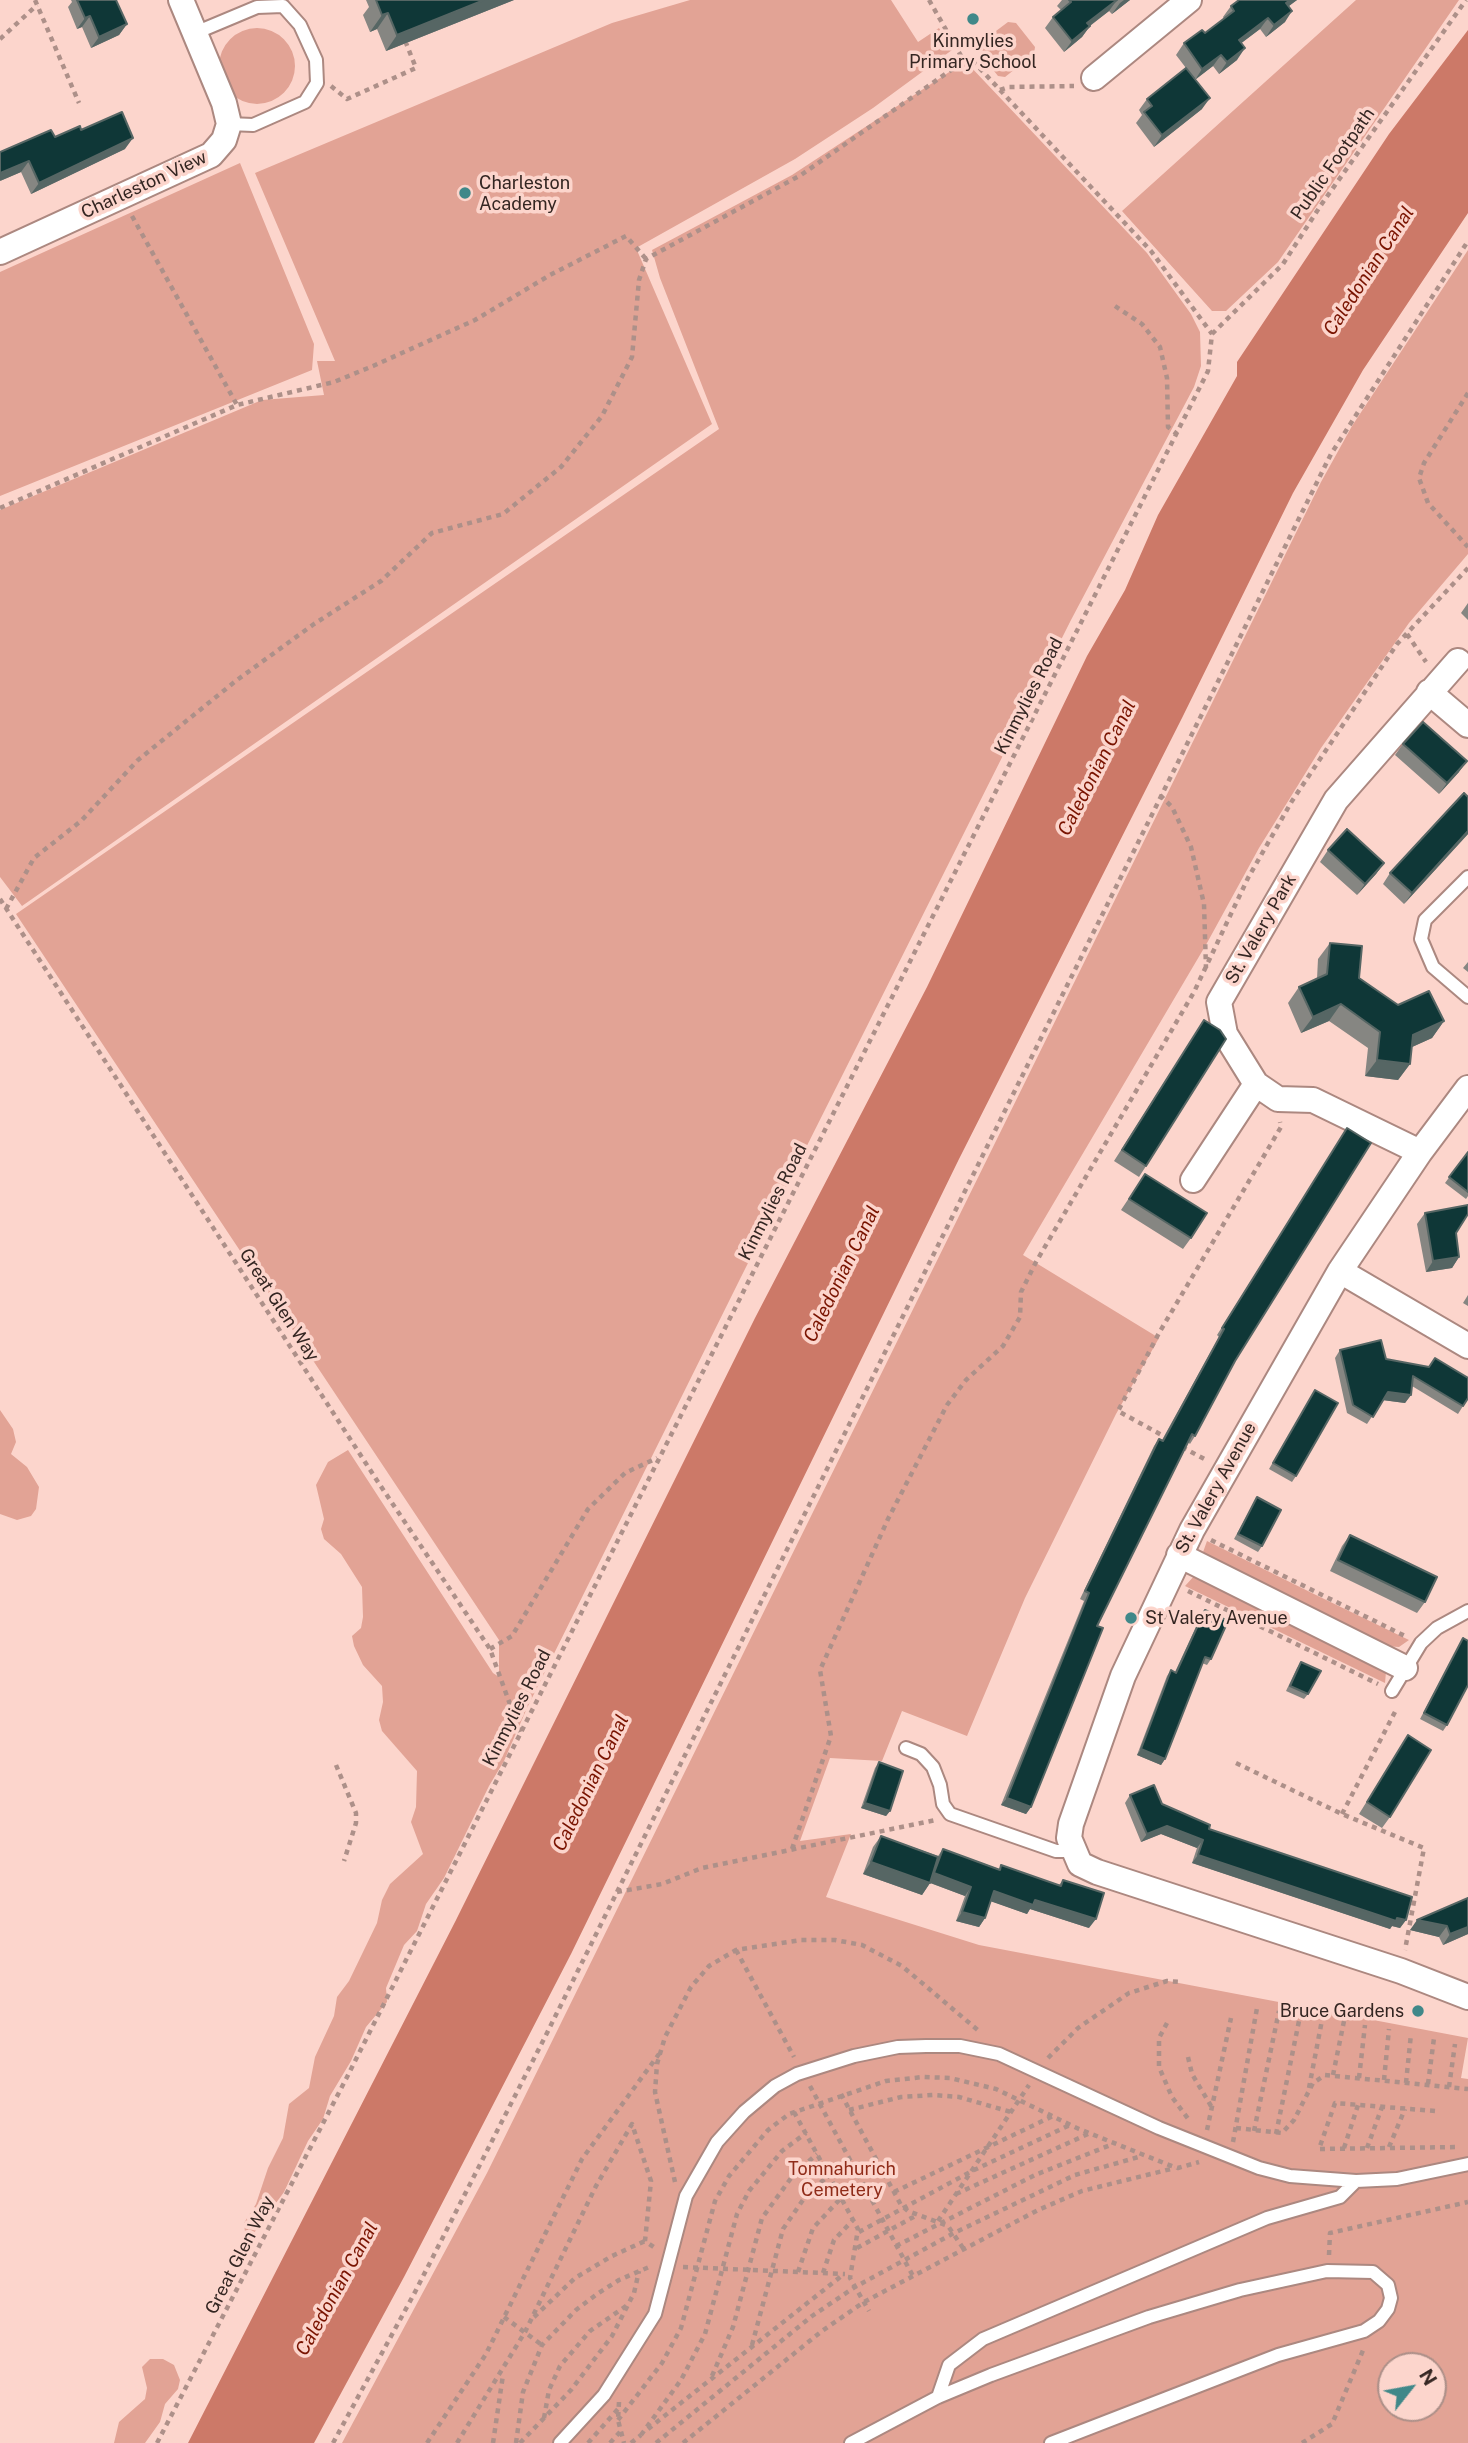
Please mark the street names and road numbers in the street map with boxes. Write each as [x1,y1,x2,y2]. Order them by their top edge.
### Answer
street label: Public Footpath [1286,104,1380,224]
street label: Charleston View [78,146,210,224]
street label: Kinmylies Road [990,634,1068,758]
street label: St. Valery Park [1221,870,1301,988]
street label: Kinmylies Road [734,1140,812,1264]
street label: Great Glen Way [235,1245,323,1365]
street label: St. Valery Avenue [1171,1419,1261,1557]
street label: Kinmylies Road [478,1646,556,1770]
street label: Great Glen Way [201,2192,279,2318]

